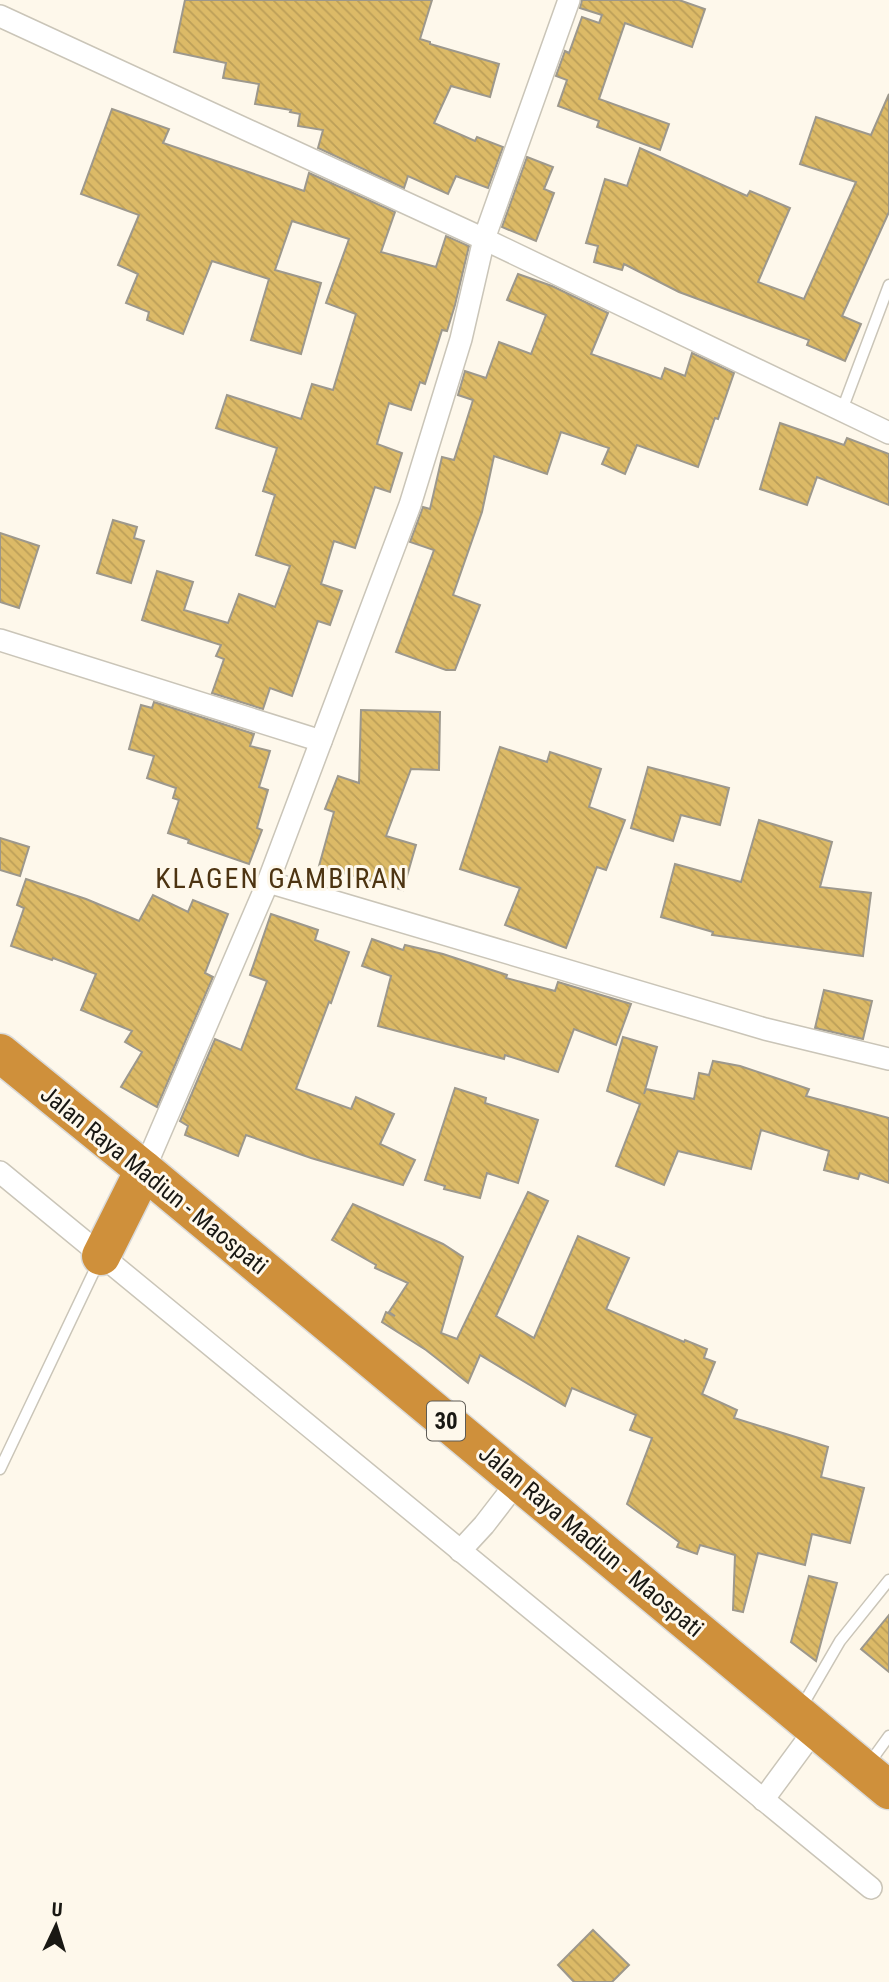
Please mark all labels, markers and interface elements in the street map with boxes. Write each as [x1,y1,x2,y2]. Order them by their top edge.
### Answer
district label: KLAGEN GAMBIRAN [155,862,409,895]
street label: Jalan Raya Madiun - Maospati [35,1080,273,1280]
road number: 30 [427,1402,465,1440]
street label: Jalan Raya Madiun - Maospati [473,1439,709,1643]
north arrow [21,1891,91,1961]
text: U [51,1898,63,1921]

